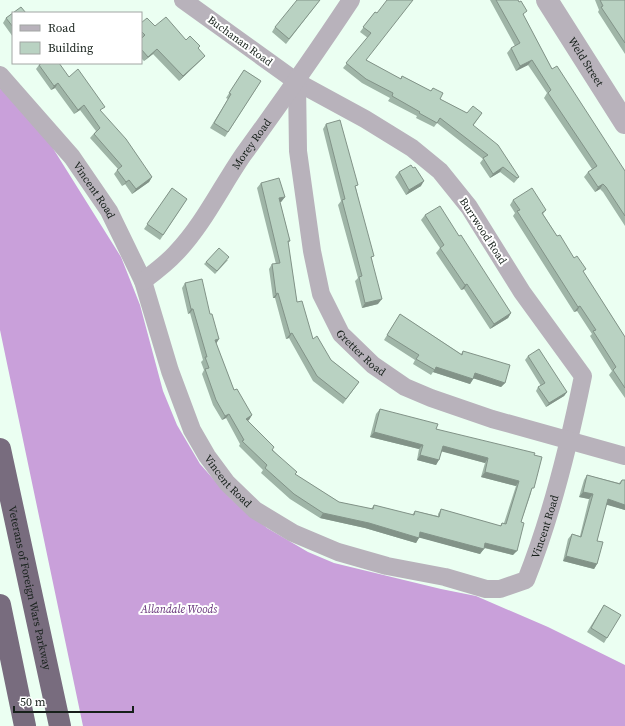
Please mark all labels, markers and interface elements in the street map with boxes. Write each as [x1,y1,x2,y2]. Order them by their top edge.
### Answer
legend [12,12,142,64]
street label: Buchanan Road [205,12,276,70]
text: Road [48,20,75,36]
street label: Weld Street [565,34,608,90]
text: Building [48,40,93,56]
street label: Morey Road [228,115,275,172]
street label: Vincent Road [70,159,119,222]
street label: Burrwood Road [456,195,511,268]
street label: Gretter Road [332,327,390,380]
street label: Vincent Road [201,451,256,511]
street label: Vincent Road [527,492,562,560]
street label: Veterans of Foreign Wars Parkway [5,504,55,672]
park label: Allandale Woods [140,602,217,617]
scale bar [14,688,133,714]
text: 50 m [20,694,46,710]

